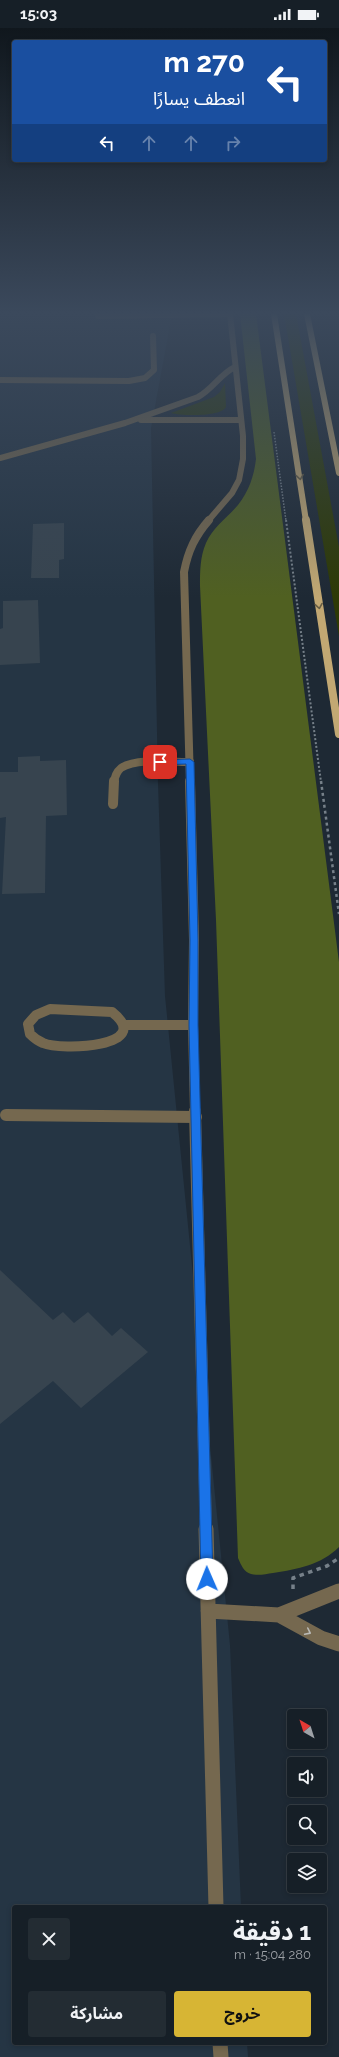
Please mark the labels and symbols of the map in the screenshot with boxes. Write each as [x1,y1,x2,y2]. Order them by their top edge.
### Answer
one-way arrow [295,474,304,480]
one-way arrow [314,603,323,609]
pin [143,745,177,779]
position arrow [186,1558,228,1600]
one-way arrow [304,1627,311,1635]
north arrow [287,1709,327,1749]

